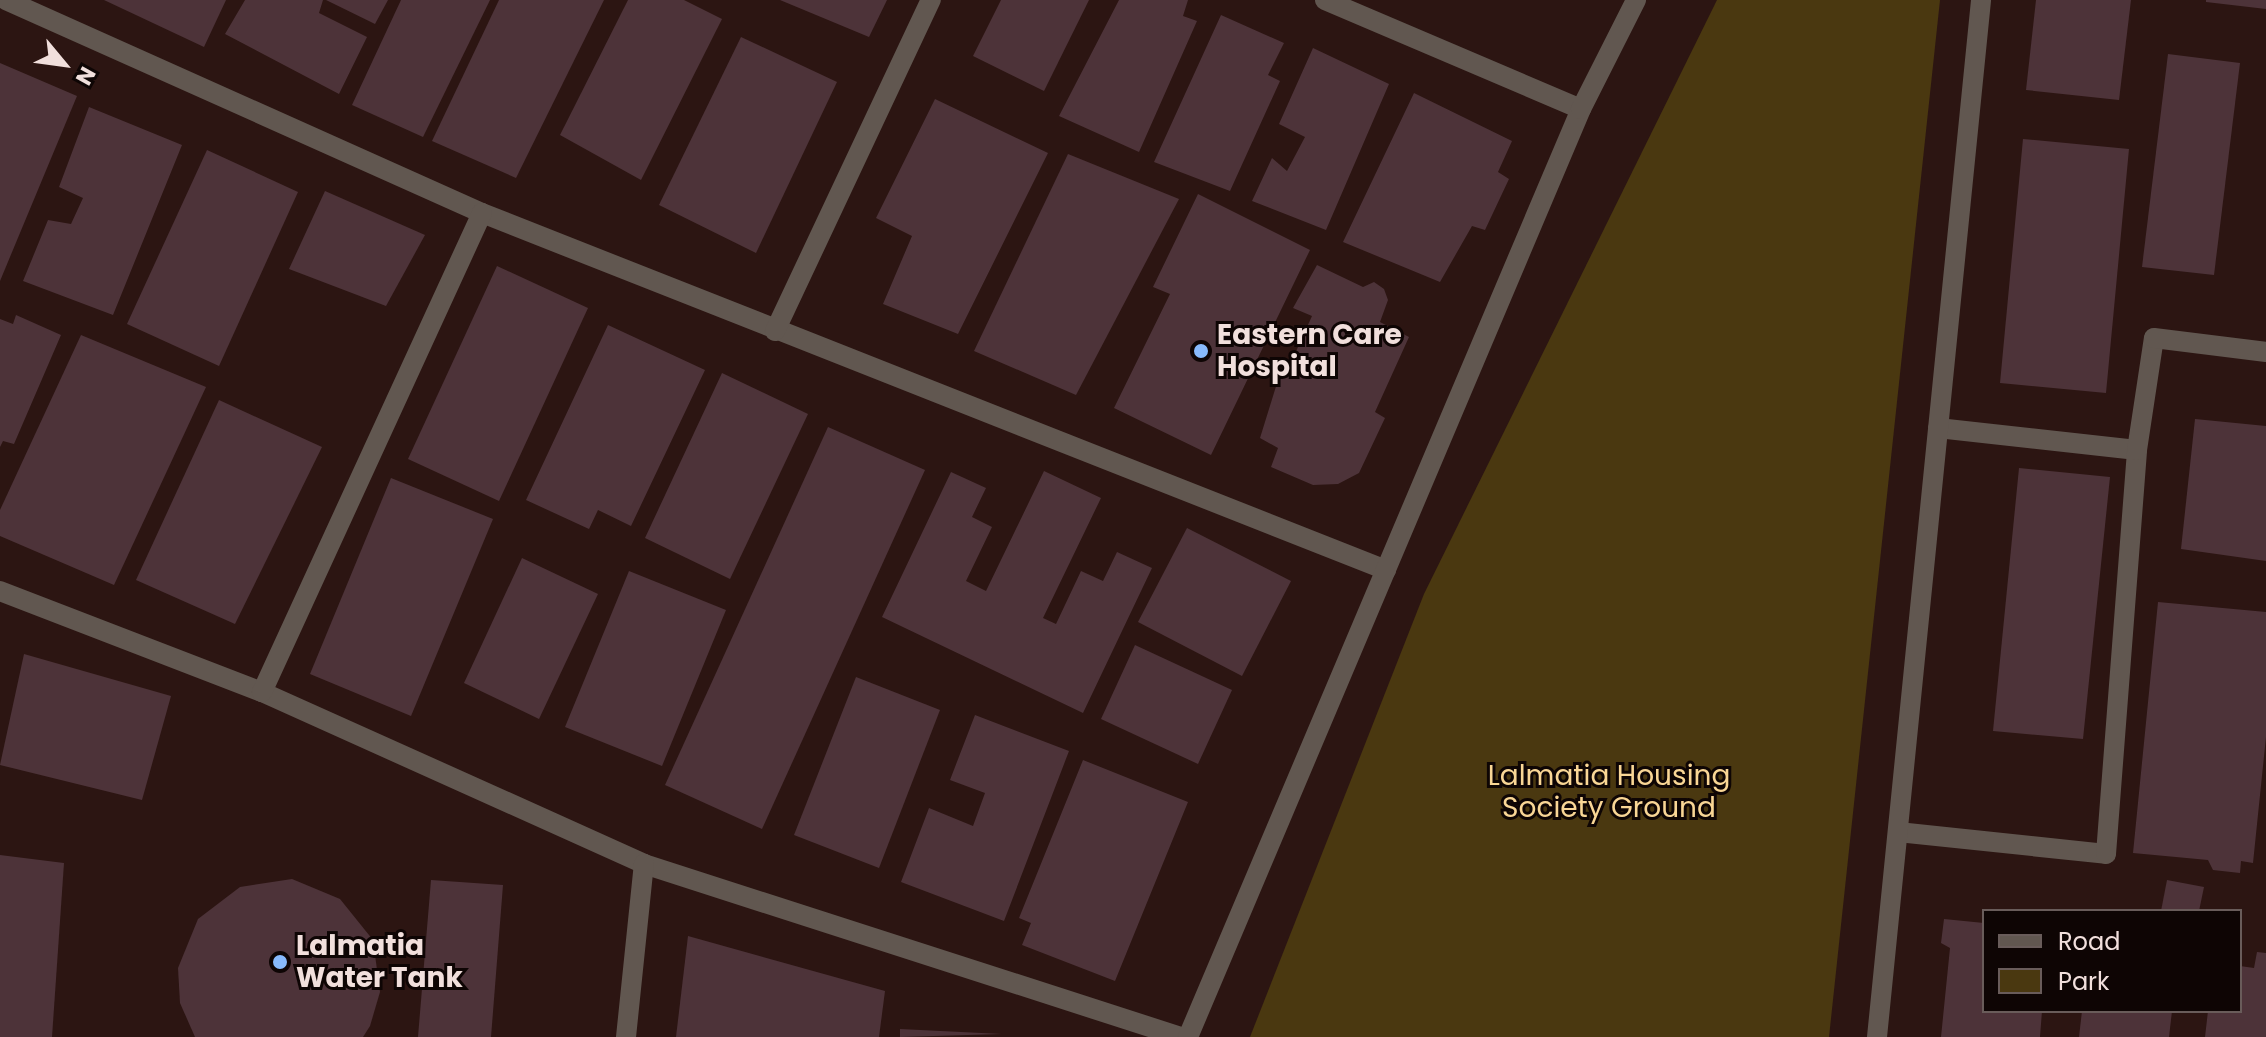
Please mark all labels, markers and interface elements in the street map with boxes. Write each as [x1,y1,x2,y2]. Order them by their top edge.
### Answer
north arrow [24,24,104,104]
text: N [68,61,103,91]
place label: Eastern Care Hospital [1217,318,1402,384]
marker: Eastern Care Hospital [1192,342,1210,360]
park label: Lalmatia Housing Society Ground [1488,759,1730,825]
legend [1982,909,2242,1013]
text: Road [2058,925,2120,958]
place label: Lalmatia Water Tank [296,929,463,995]
marker: Lalmatia Water Tank [271,953,289,971]
text: Park [2058,965,2109,998]

